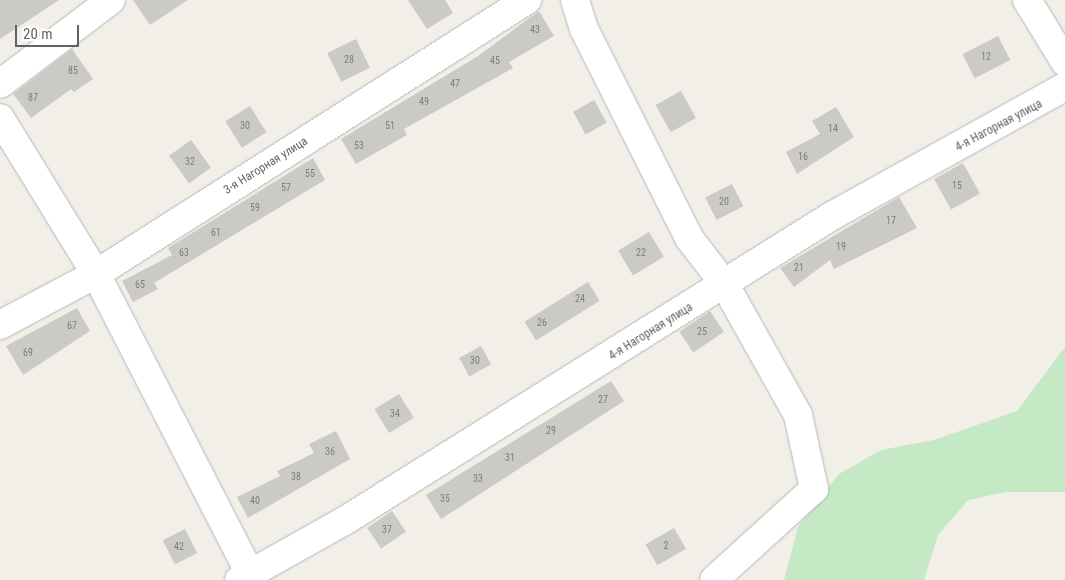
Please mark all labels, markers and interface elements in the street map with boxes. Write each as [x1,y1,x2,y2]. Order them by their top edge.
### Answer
scale bar [18,15,81,47]
house number: 43 [530,24,540,36]
text: 20 m [23,25,53,43]
house number: 12 [981,51,991,63]
house number: 28 [344,54,354,66]
house number: 45 [490,55,500,67]
house number: 85 [68,65,78,77]
house number: 47 [450,78,460,90]
house number: 87 [28,92,38,104]
house number: 49 [419,96,429,108]
street label: 4-я Нагорная улица [953,97,1045,155]
house number: 30 [240,120,250,132]
house number: 51 [385,120,395,132]
house number: 14 [828,123,838,135]
street label: 3-я Нагорная улица [221,134,311,198]
house number: 53 [354,140,364,152]
house number: 16 [798,151,808,163]
house number: 32 [185,156,195,168]
house number: 55 [305,168,315,180]
house number: 15 [952,180,962,192]
house number: 57 [281,182,291,194]
house number: 20 [719,196,729,208]
house number: 59 [250,202,260,214]
house number: 17 [886,215,896,227]
house number: 61 [211,227,221,239]
house number: 19 [836,241,846,253]
house number: 63 [179,247,189,259]
house number: 22 [636,247,646,259]
house number: 21 [794,262,804,274]
house number: 65 [135,279,145,291]
house number: 24 [575,293,585,305]
street label: 4-я Нагорная улица [606,300,696,364]
house number: 26 [537,317,547,329]
house number: 67 [67,320,77,332]
house number: 25 [697,326,707,338]
house number: 69 [23,347,33,359]
house number: 30 [470,355,480,367]
house number: 27 [598,394,608,406]
house number: 34 [390,408,400,420]
house number: 29 [546,425,556,437]
house number: 36 [325,446,335,458]
house number: 31 [505,452,515,464]
house number: 38 [291,471,301,483]
house number: 33 [473,473,483,485]
house number: 35 [440,493,450,505]
house number: 40 [250,495,260,507]
house number: 37 [382,524,392,536]
house number: 2 [664,540,668,552]
house number: 42 [174,541,184,553]

